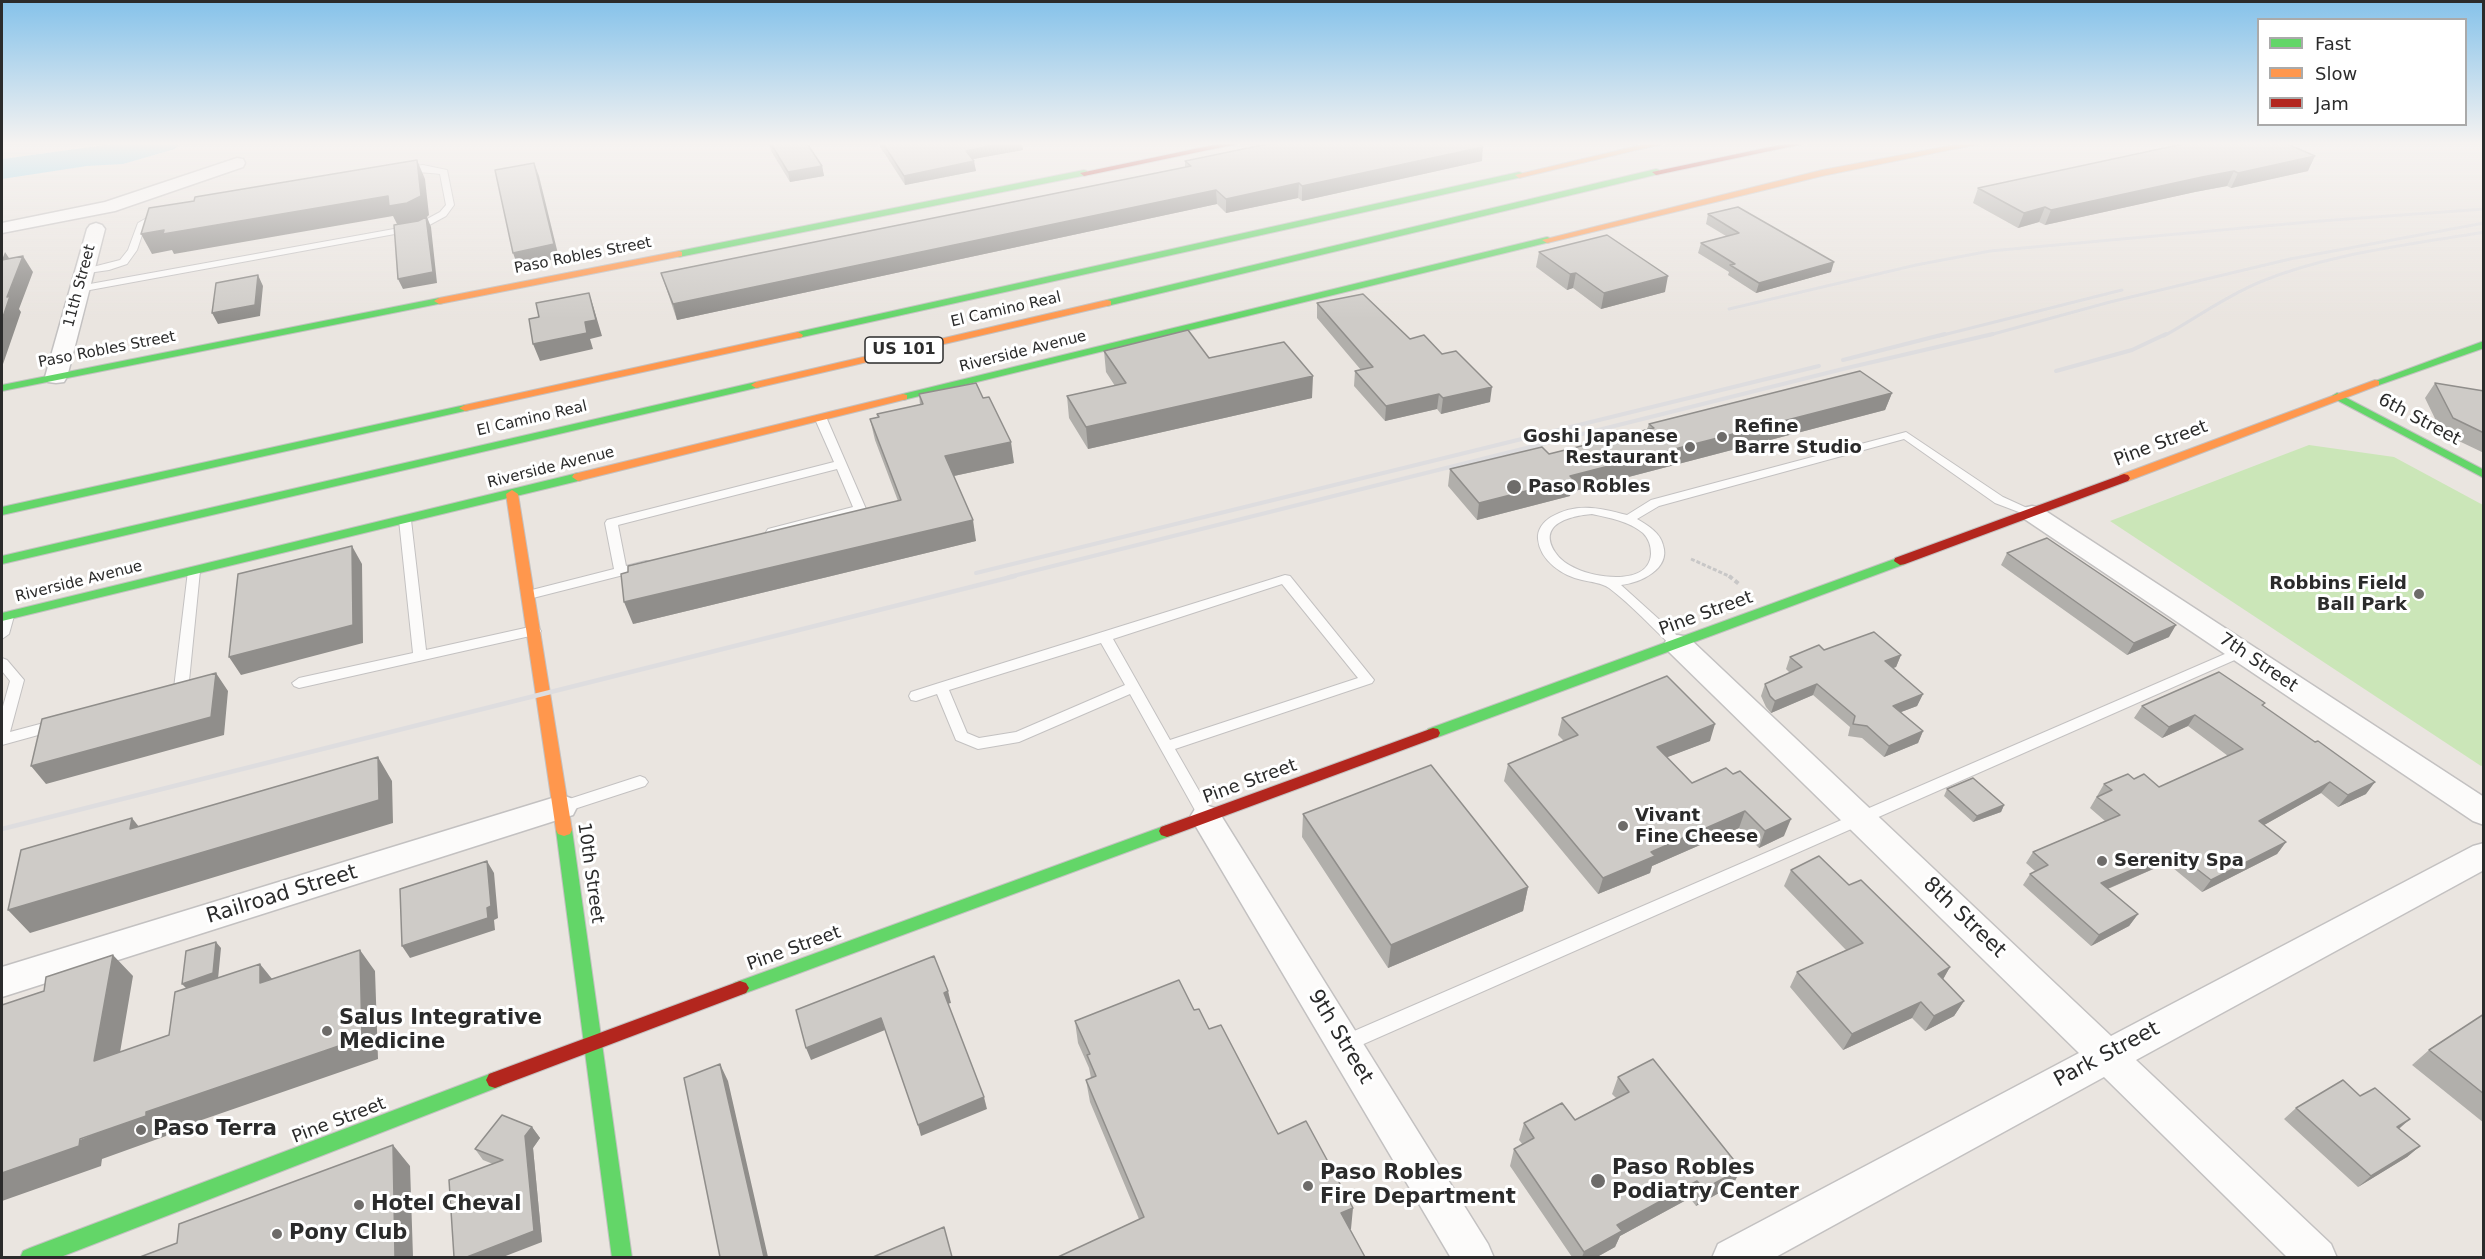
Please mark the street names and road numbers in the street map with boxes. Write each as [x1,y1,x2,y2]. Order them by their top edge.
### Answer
street label: Paso Robles Street [513,234,653,278]
street label: 11th Street [60,243,100,329]
street label: El Camino Real [949,289,1063,331]
street label: Paso Robles Street [37,328,177,372]
street label: Riverside Avenue [958,328,1088,376]
road number: US 101 [865,337,943,363]
street label: 6th Street [2374,389,2464,451]
street label: El Camino Real [475,398,589,440]
street label: Pine Street [2111,416,2211,472]
street label: Riverside Avenue [486,444,616,492]
street label: Riverside Avenue [14,558,144,606]
street label: Pine Street [1656,587,1756,641]
street label: 7th Street [2215,629,2301,697]
street label: Pine Street [1200,755,1300,809]
street label: 10th Street [572,821,608,925]
street label: Railroad Street [204,860,360,930]
street label: 8th Street [1917,872,2011,964]
street label: Pine Street [744,922,844,976]
street label: 9th Street [1302,985,1378,1089]
street label: Park Street [2050,1017,2164,1093]
street label: Pine Street [289,1093,389,1149]

